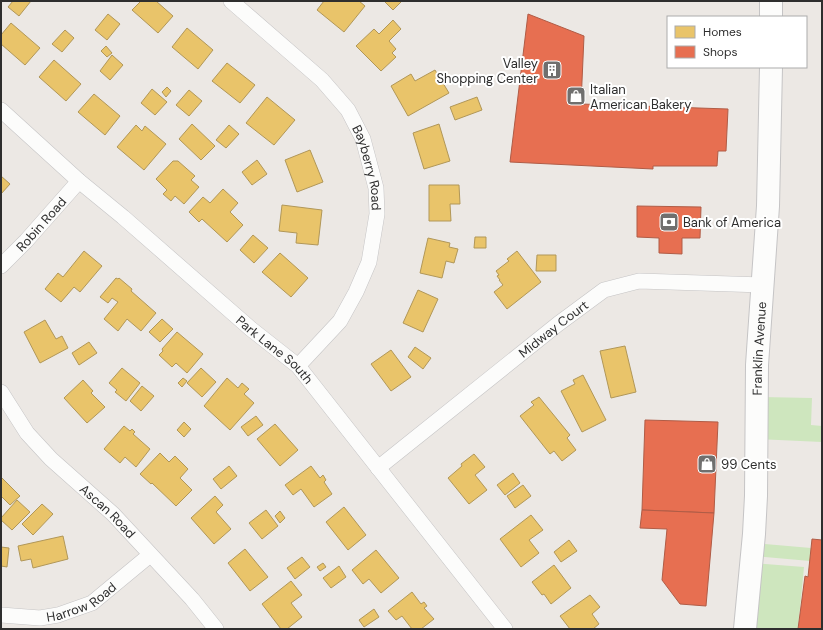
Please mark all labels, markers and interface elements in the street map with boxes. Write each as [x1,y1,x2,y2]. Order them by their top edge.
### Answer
legend [667,16,807,68]
text: Homes [703,24,742,40]
text: Shops [703,44,738,60]
place label: Valley Shopping Center [436,55,538,87]
building icon: Valley Shopping Center [541,59,563,81]
place label: Italian American Bakery [590,81,691,113]
shop icon: Italian American Bakery [565,85,587,107]
street label: Bayberry Road [349,122,385,211]
street label: Robin Road [12,193,70,255]
bank icon: Bank of America [658,211,680,233]
place label: Bank of America [683,214,781,231]
street label: Midway Court [515,296,592,361]
street label: Franklin Avenue [748,301,770,396]
street label: Park Lane South [233,312,317,387]
shop icon: 99 Cents [696,453,718,475]
place label: 99 Cents [721,456,777,473]
street label: Ascan Road [76,480,139,542]
street label: Harrow Road [45,578,120,625]

